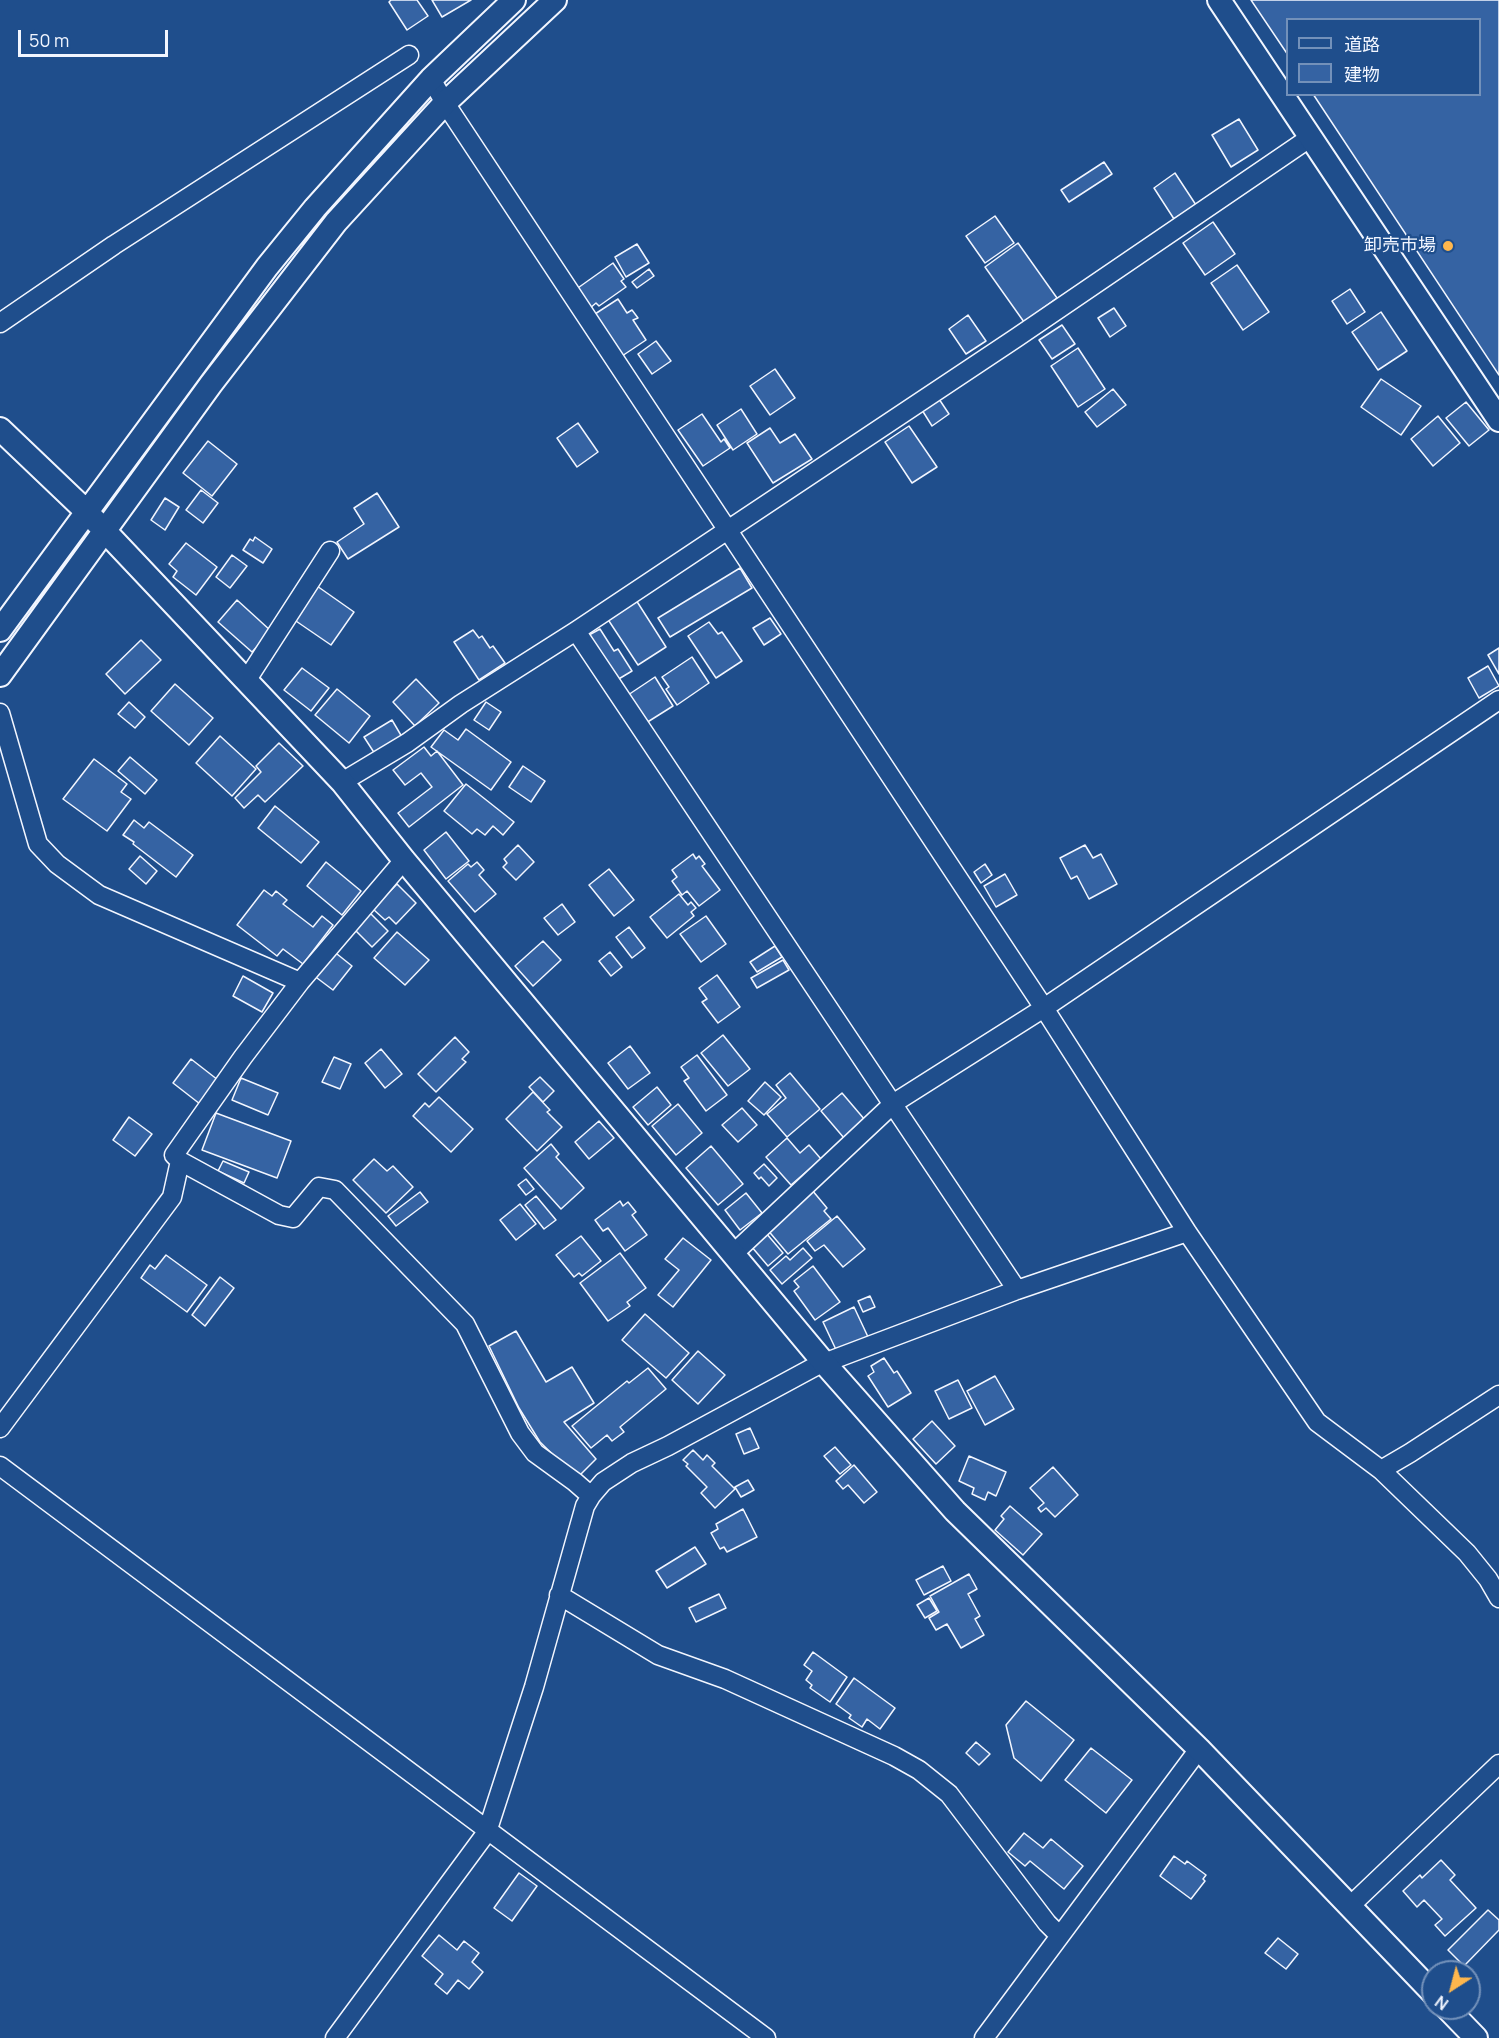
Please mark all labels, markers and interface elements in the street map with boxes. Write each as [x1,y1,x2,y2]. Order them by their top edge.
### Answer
scale bar [21,18,171,56]
legend [1286,18,1481,96]
text: 50 m [29,28,69,52]
text: 道路 [1344,32,1380,56]
text: 建物 [1344,62,1380,86]
place label: 卸売市場 [1364,235,1436,257]
marker: 卸売市場 [1441,239,1455,253]
north arrow [1421,1960,1481,2020]
text: N [1430,1991,1453,2015]

